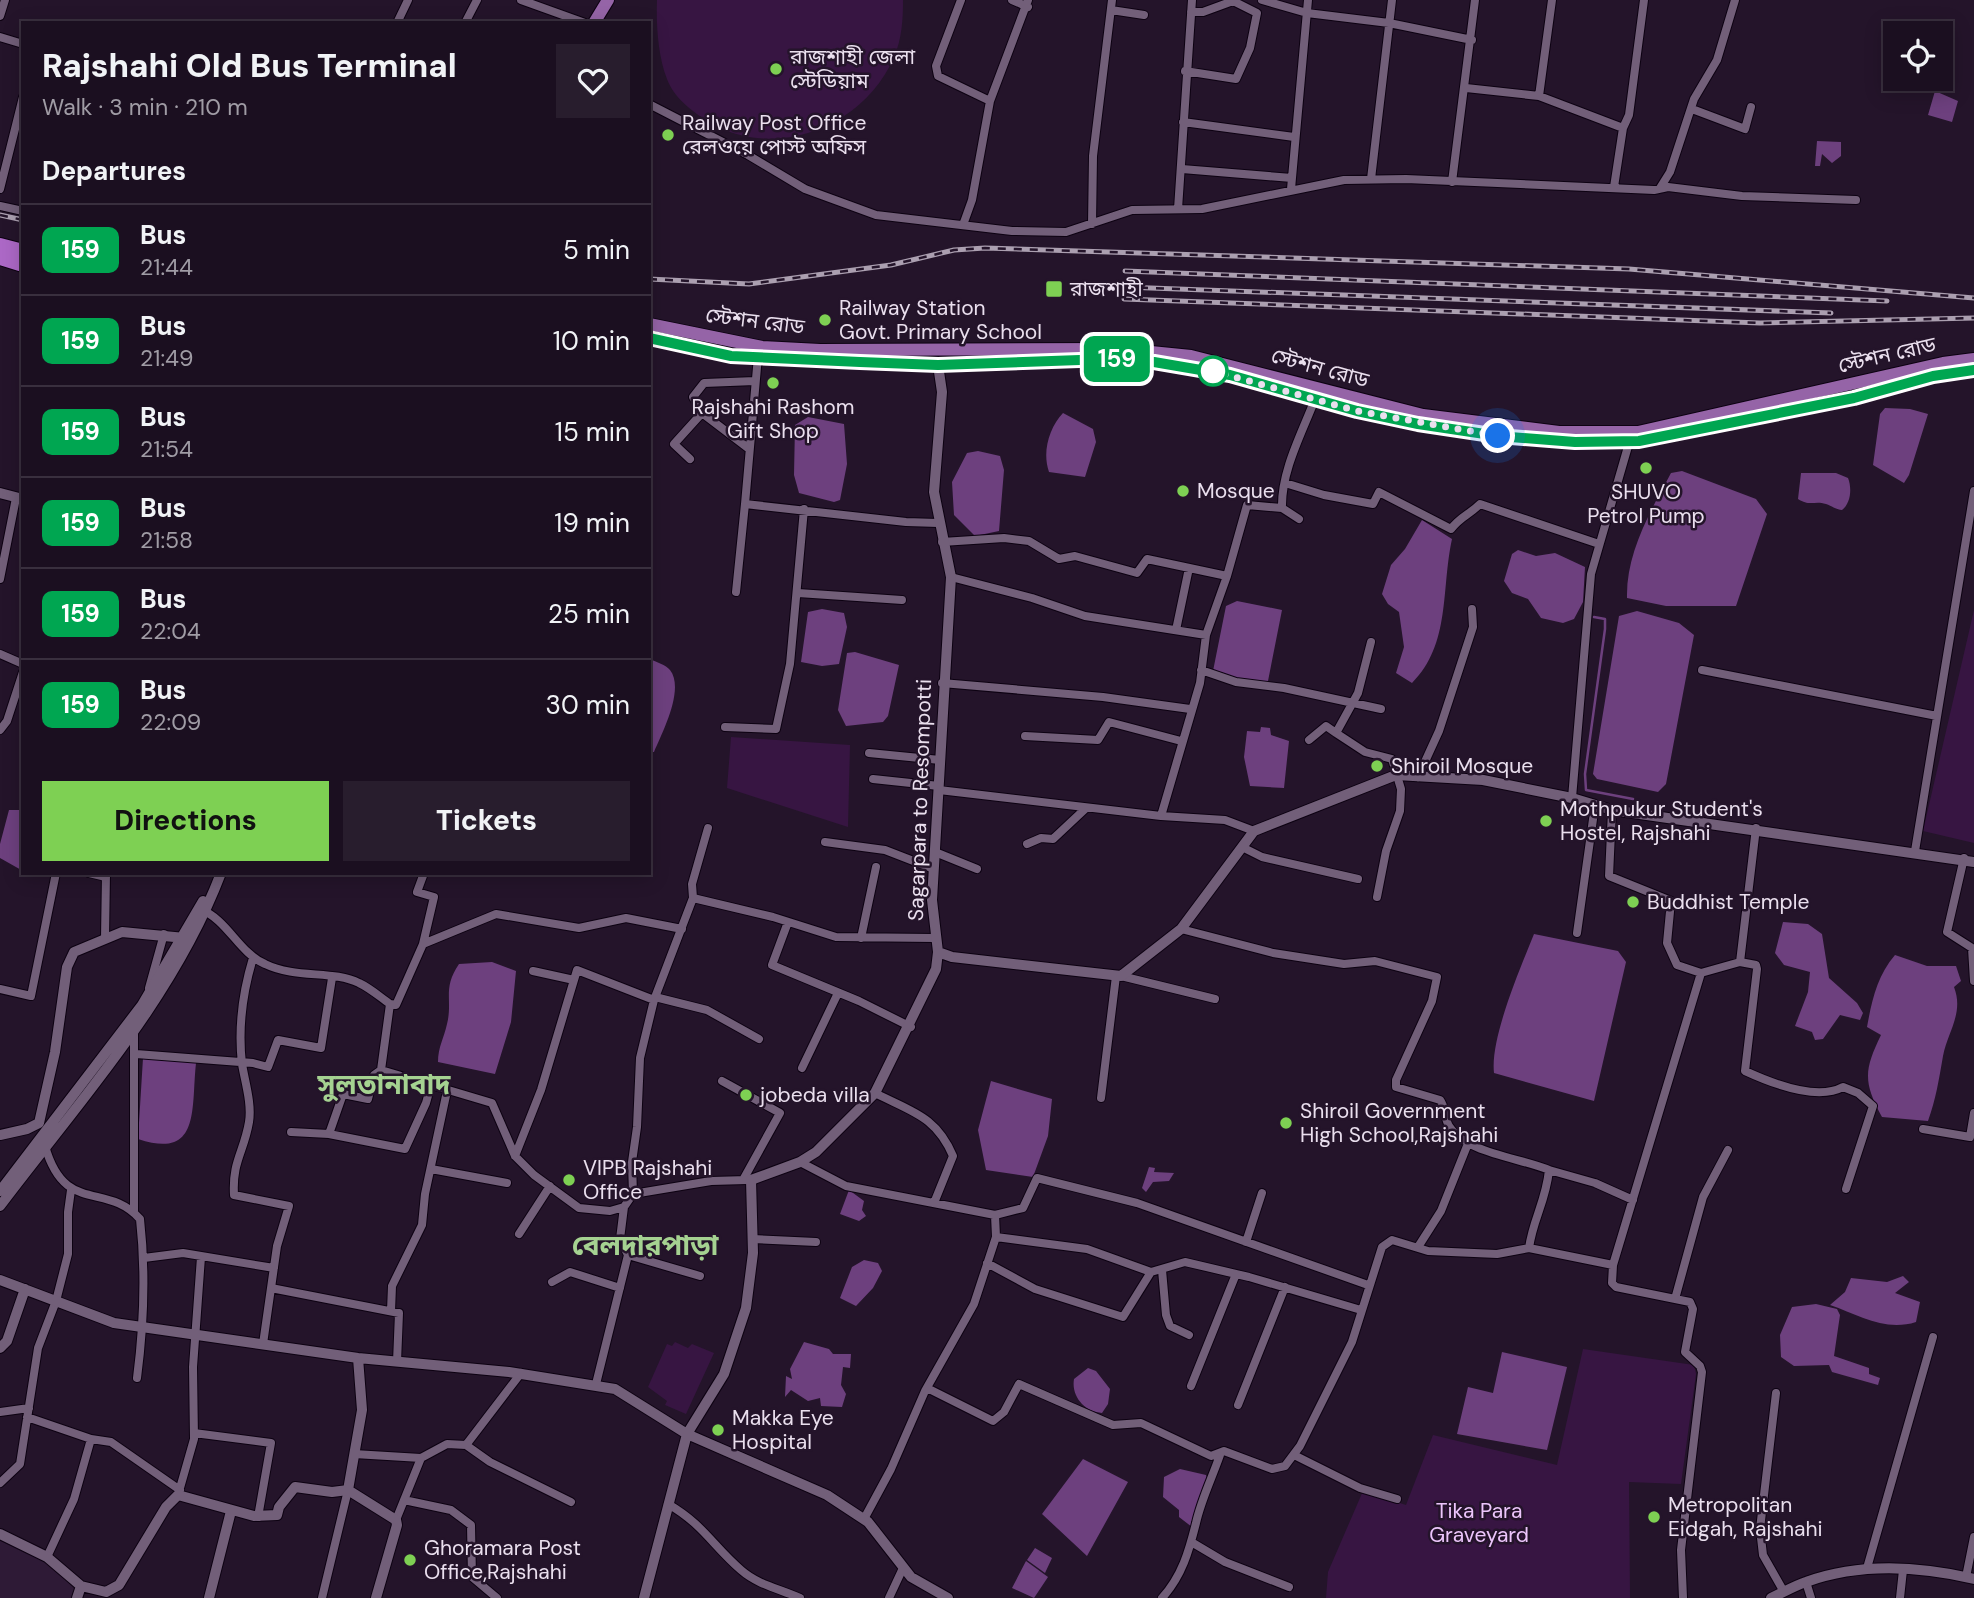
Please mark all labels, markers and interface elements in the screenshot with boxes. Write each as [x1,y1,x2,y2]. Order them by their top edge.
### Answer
map controls [1883,21,1953,91]
button: locate [1883,21,1953,91]
place label: রাজশাহী জেলা স্টেডিয়াম [789,43,916,95]
text: Rajshahi Old Bus Terminal [42,44,457,87]
button: heart [556,44,630,118]
marker: রাজশাহী জেলা স্টেডিয়াম [768,61,784,77]
text: Walk · 3 min · 210 m [42,92,248,122]
place label: Railway Post Office রেলওয়ে পোস্ট অফিস [682,109,867,161]
marker: Railway Post Office রেলওয়ে পোস্ট অফিস [660,127,676,143]
text: Departures [42,154,186,188]
text: Bus [140,218,186,252]
text: 5 min [563,233,630,267]
text: 159 [61,234,100,265]
text: 21:44 [140,252,193,282]
place label: রাজশাহী [1069,275,1143,303]
marker: রাজশাহী [1044,279,1064,299]
place label: Railway Station Govt. Primary School [839,294,1042,346]
street label: স্টেশন রোড [704,301,807,341]
text: Bus [140,309,186,343]
marker: Railway Station Govt. Primary School [817,312,833,328]
text: 10 min [553,324,630,358]
text: 159 [61,325,100,356]
street label: স্টেশন রোড [1835,330,1940,380]
line badge: 159 [1077,336,1157,382]
street label: স্টেশন রোড [1268,342,1373,395]
text: 21:49 [140,343,193,373]
text: 159 [1098,343,1136,374]
unlabelled marker [1198,356,1228,386]
marker: Rajshahi Rashom Gift Shop [765,375,781,391]
place label: Rajshahi Rashom Gift Shop [692,393,854,445]
text: Bus [140,400,186,434]
text: 15 min [555,415,630,449]
text: 159 [61,416,100,447]
your location [1480,418,1515,453]
text: 21:54 [140,434,193,464]
marker: SHUVO Petrol Pump [1638,460,1654,476]
place label: Mosque [1197,477,1275,505]
place label: SHUVO Petrol Pump [1587,478,1705,530]
marker: Mosque [1175,483,1191,499]
text: Bus [140,491,186,525]
text: 19 min [554,506,630,540]
text: 159 [61,507,100,538]
text: 21:58 [140,525,193,555]
text: Bus [140,582,186,616]
text: 25 min [548,597,630,631]
text: 159 [61,598,100,629]
text: 22:04 [140,616,201,646]
text: Bus [140,673,186,707]
street label: Sagarpara to Resompotti [902,679,938,921]
text: 30 min [546,688,630,722]
text: 159 [61,689,100,720]
text: 22:09 [140,707,201,737]
place label: Shiroil Mosque [1391,752,1533,780]
marker: Shiroil Mosque [1369,758,1385,774]
button: Directions [42,781,329,861]
button: Tickets [343,781,630,861]
place label: Mothpukur Student's Hostel, Rajshahi [1560,795,1763,847]
marker: Mothpukur Student's Hostel, Rajshahi [1538,813,1554,829]
place label: Buddhist Temple [1647,888,1809,916]
marker: Buddhist Temple [1625,894,1641,910]
district label: সুলতানাবাদ [317,1066,452,1103]
place label: jobeda villa [759,1081,870,1109]
marker: jobeda villa [738,1087,754,1103]
place label: Shiroil Government High School,Rajshahi [1300,1097,1498,1149]
marker: Shiroil Government High School,Rajshahi [1278,1115,1294,1131]
place label: VIPB Rajshahi Office [583,1154,712,1206]
marker: VIPB Rajshahi Office [561,1172,577,1188]
district label: বেলদারপাড়া [572,1227,719,1264]
place label: Makka Eye Hospital [732,1404,834,1456]
marker: Makka Eye Hospital [710,1422,726,1438]
place label: Metropolitan Eidgah, Rajshahi [1668,1491,1823,1543]
park label: Tika Para Graveyard [1429,1497,1529,1549]
marker: Metropolitan Eidgah, Rajshahi [1646,1509,1662,1525]
place label: Ghoramara Post Office,Rajshahi [424,1534,581,1586]
marker: Ghoramara Post Office,Rajshahi [402,1552,418,1568]

